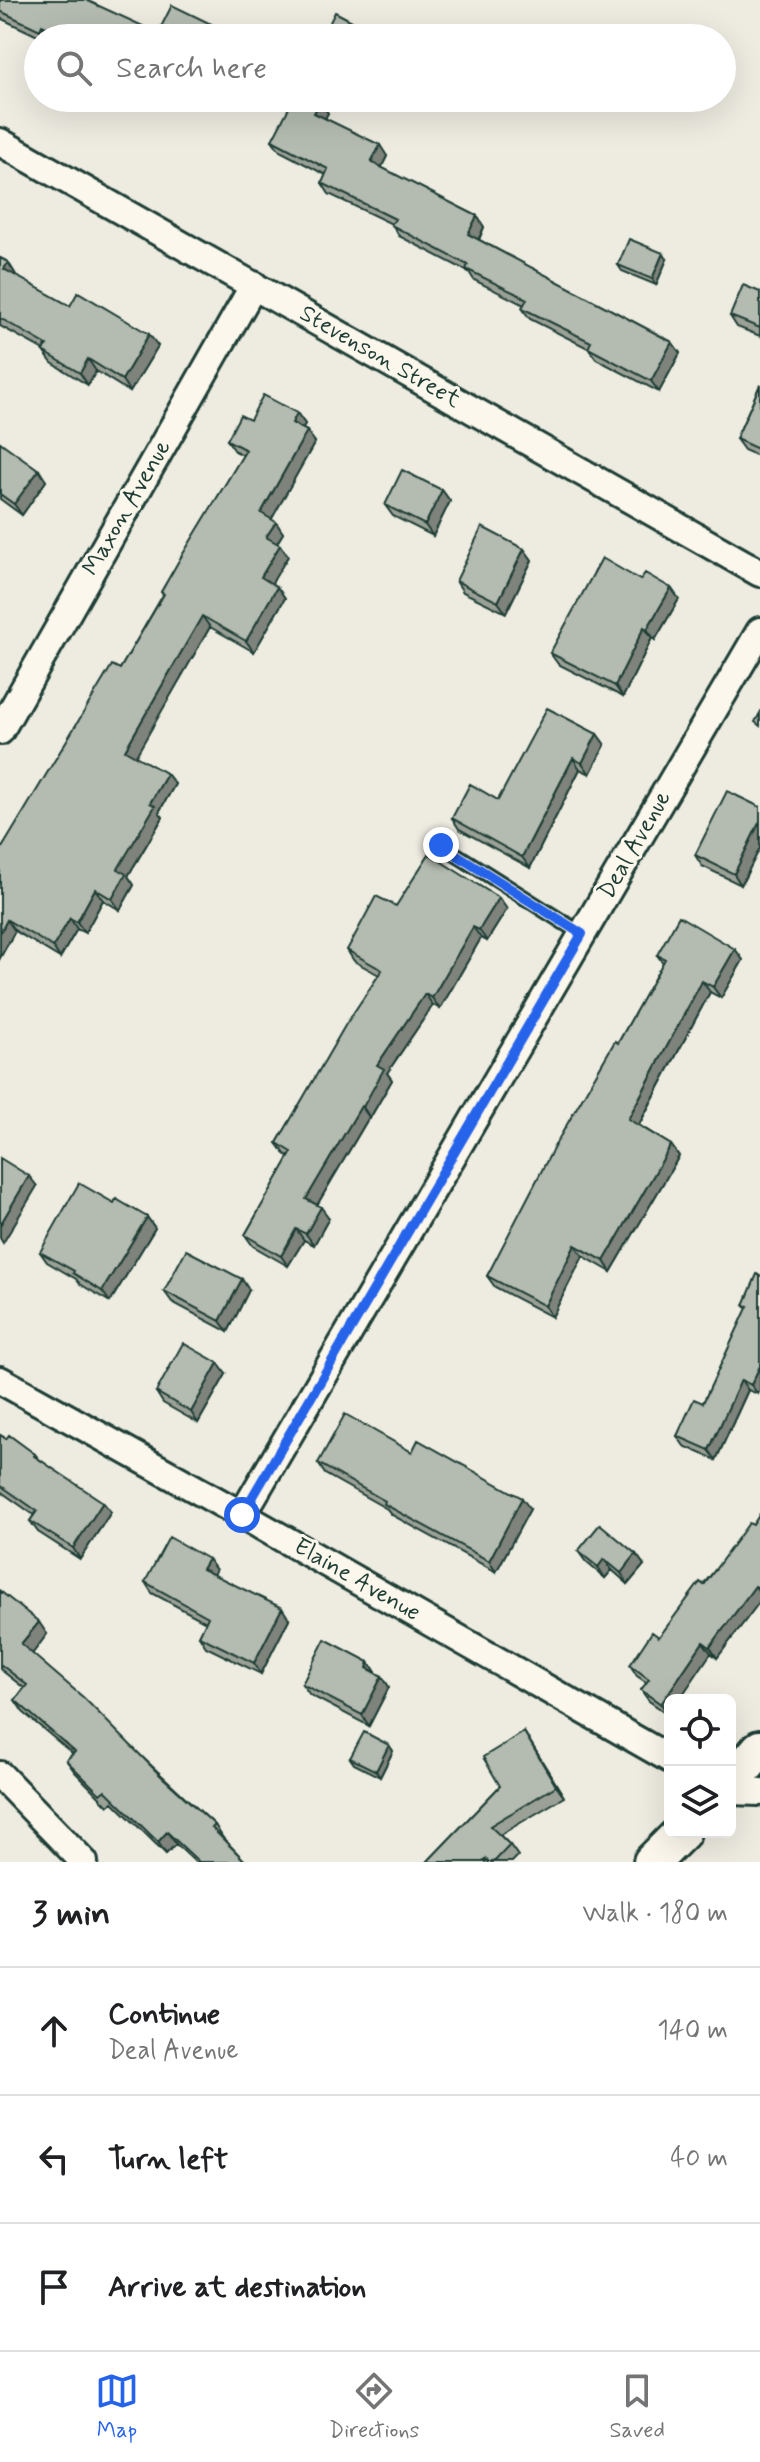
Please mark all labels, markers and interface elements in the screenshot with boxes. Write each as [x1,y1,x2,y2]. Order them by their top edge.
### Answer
search box [24,24,736,112]
icon: search [52,46,96,90]
text: Search here [116,49,267,88]
street label: Stevenson Street [294,298,466,416]
street label: Maxon Avenue [76,434,178,582]
street label: Deal Avenue [591,785,679,905]
route end [423,827,459,863]
route start [224,1497,260,1533]
street label: Elaine Avenue [288,1531,426,1629]
map controls [664,1694,736,1838]
button: locate [664,1694,736,1766]
button: layers [664,1766,736,1838]
text: 3 min [32,1892,110,1937]
text: Walk · 180 m [583,1897,728,1931]
text: Continue [108,1995,220,2034]
icon: ahead [32,2009,76,2053]
text: 140 m [657,2014,728,2048]
text: Deal Avenue [108,2034,238,2068]
icon: left [32,2137,76,2181]
text: Turn left [108,2140,228,2179]
text: 40 m [670,2142,728,2176]
icon: arrive [32,2265,76,2309]
text: Arrive at destination [108,2268,366,2307]
tab: Map [95,2369,139,2445]
tab: Directions [329,2369,419,2445]
tab: Saved [609,2369,665,2445]

